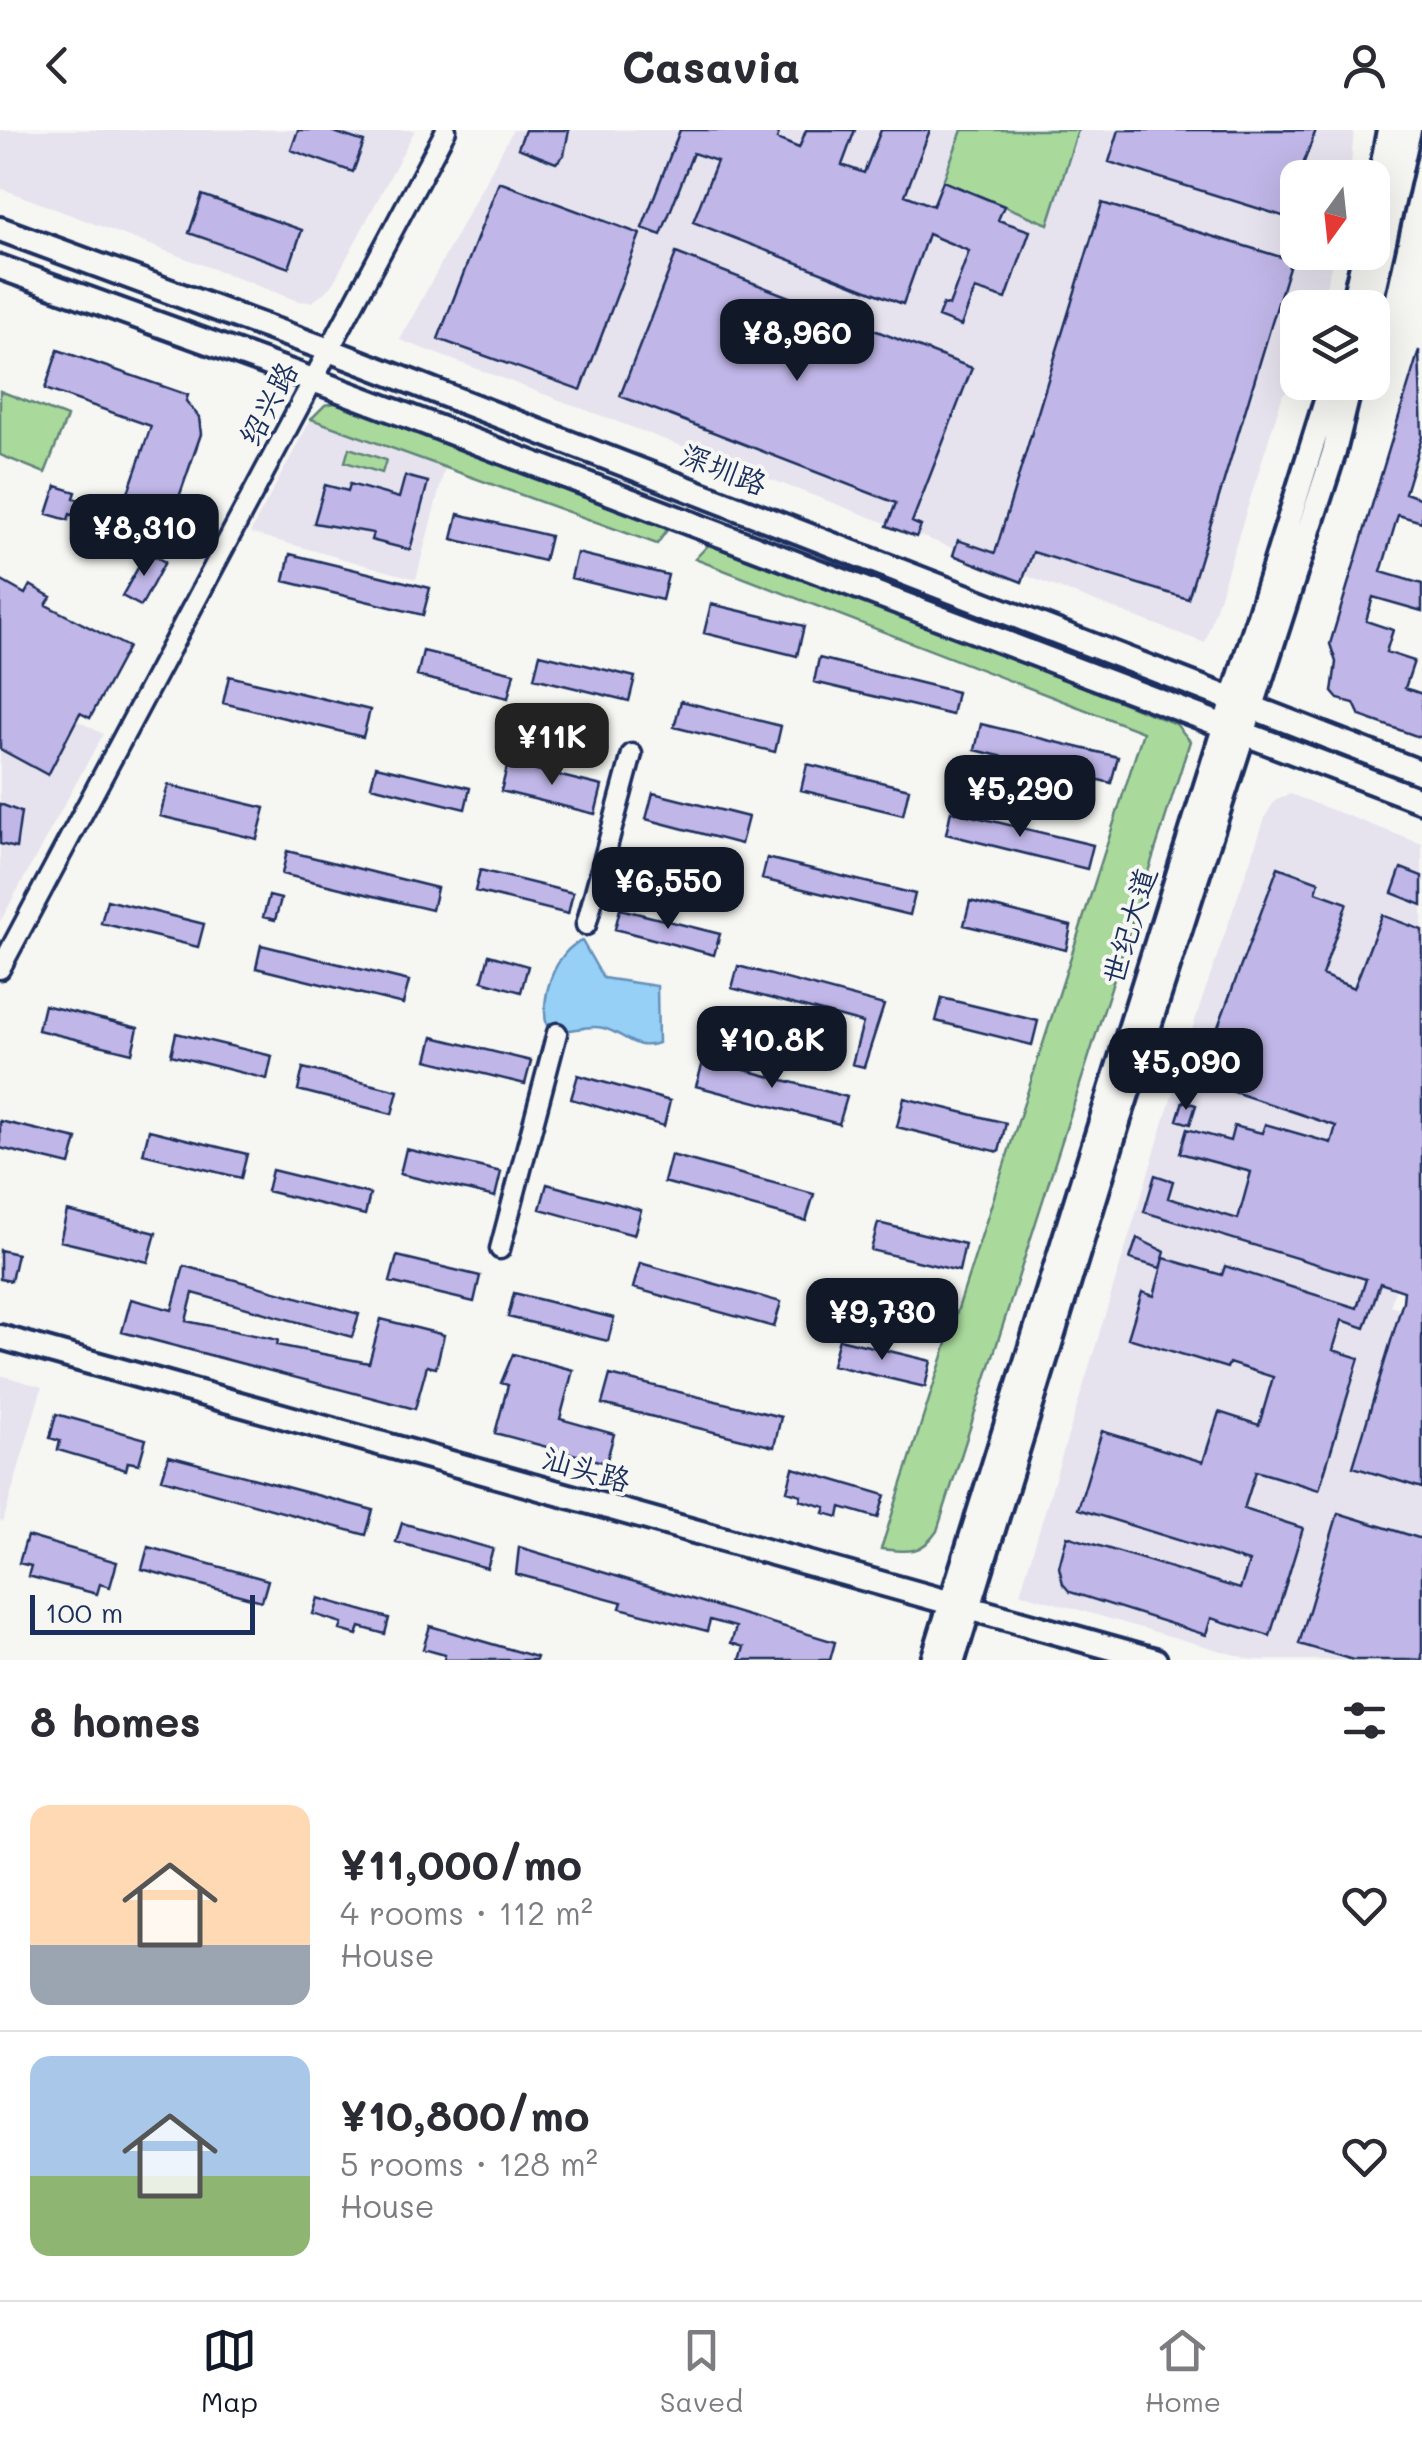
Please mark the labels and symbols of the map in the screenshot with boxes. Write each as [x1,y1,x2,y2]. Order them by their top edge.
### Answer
north arrow [1280,160,1390,270]
pin: ¥8,960 [716,299,878,384]
street label: 绍兴路 [228,354,306,452]
street label: 深圳路 [675,433,773,503]
pin: ¥8,310 [63,494,225,579]
pin: ¥11K [493,703,611,788]
pin: ¥5,290 [939,755,1101,840]
pin: ¥6,550 [587,847,749,932]
street label: 世纪大道 [1091,862,1165,989]
pin: ¥10.8K [691,1006,853,1091]
pin: ¥5,090 [1105,1028,1267,1113]
pin: ¥9,730 [801,1278,963,1363]
street label: 汕头路 [538,1436,635,1500]
scale bar [30,1590,255,1634]

